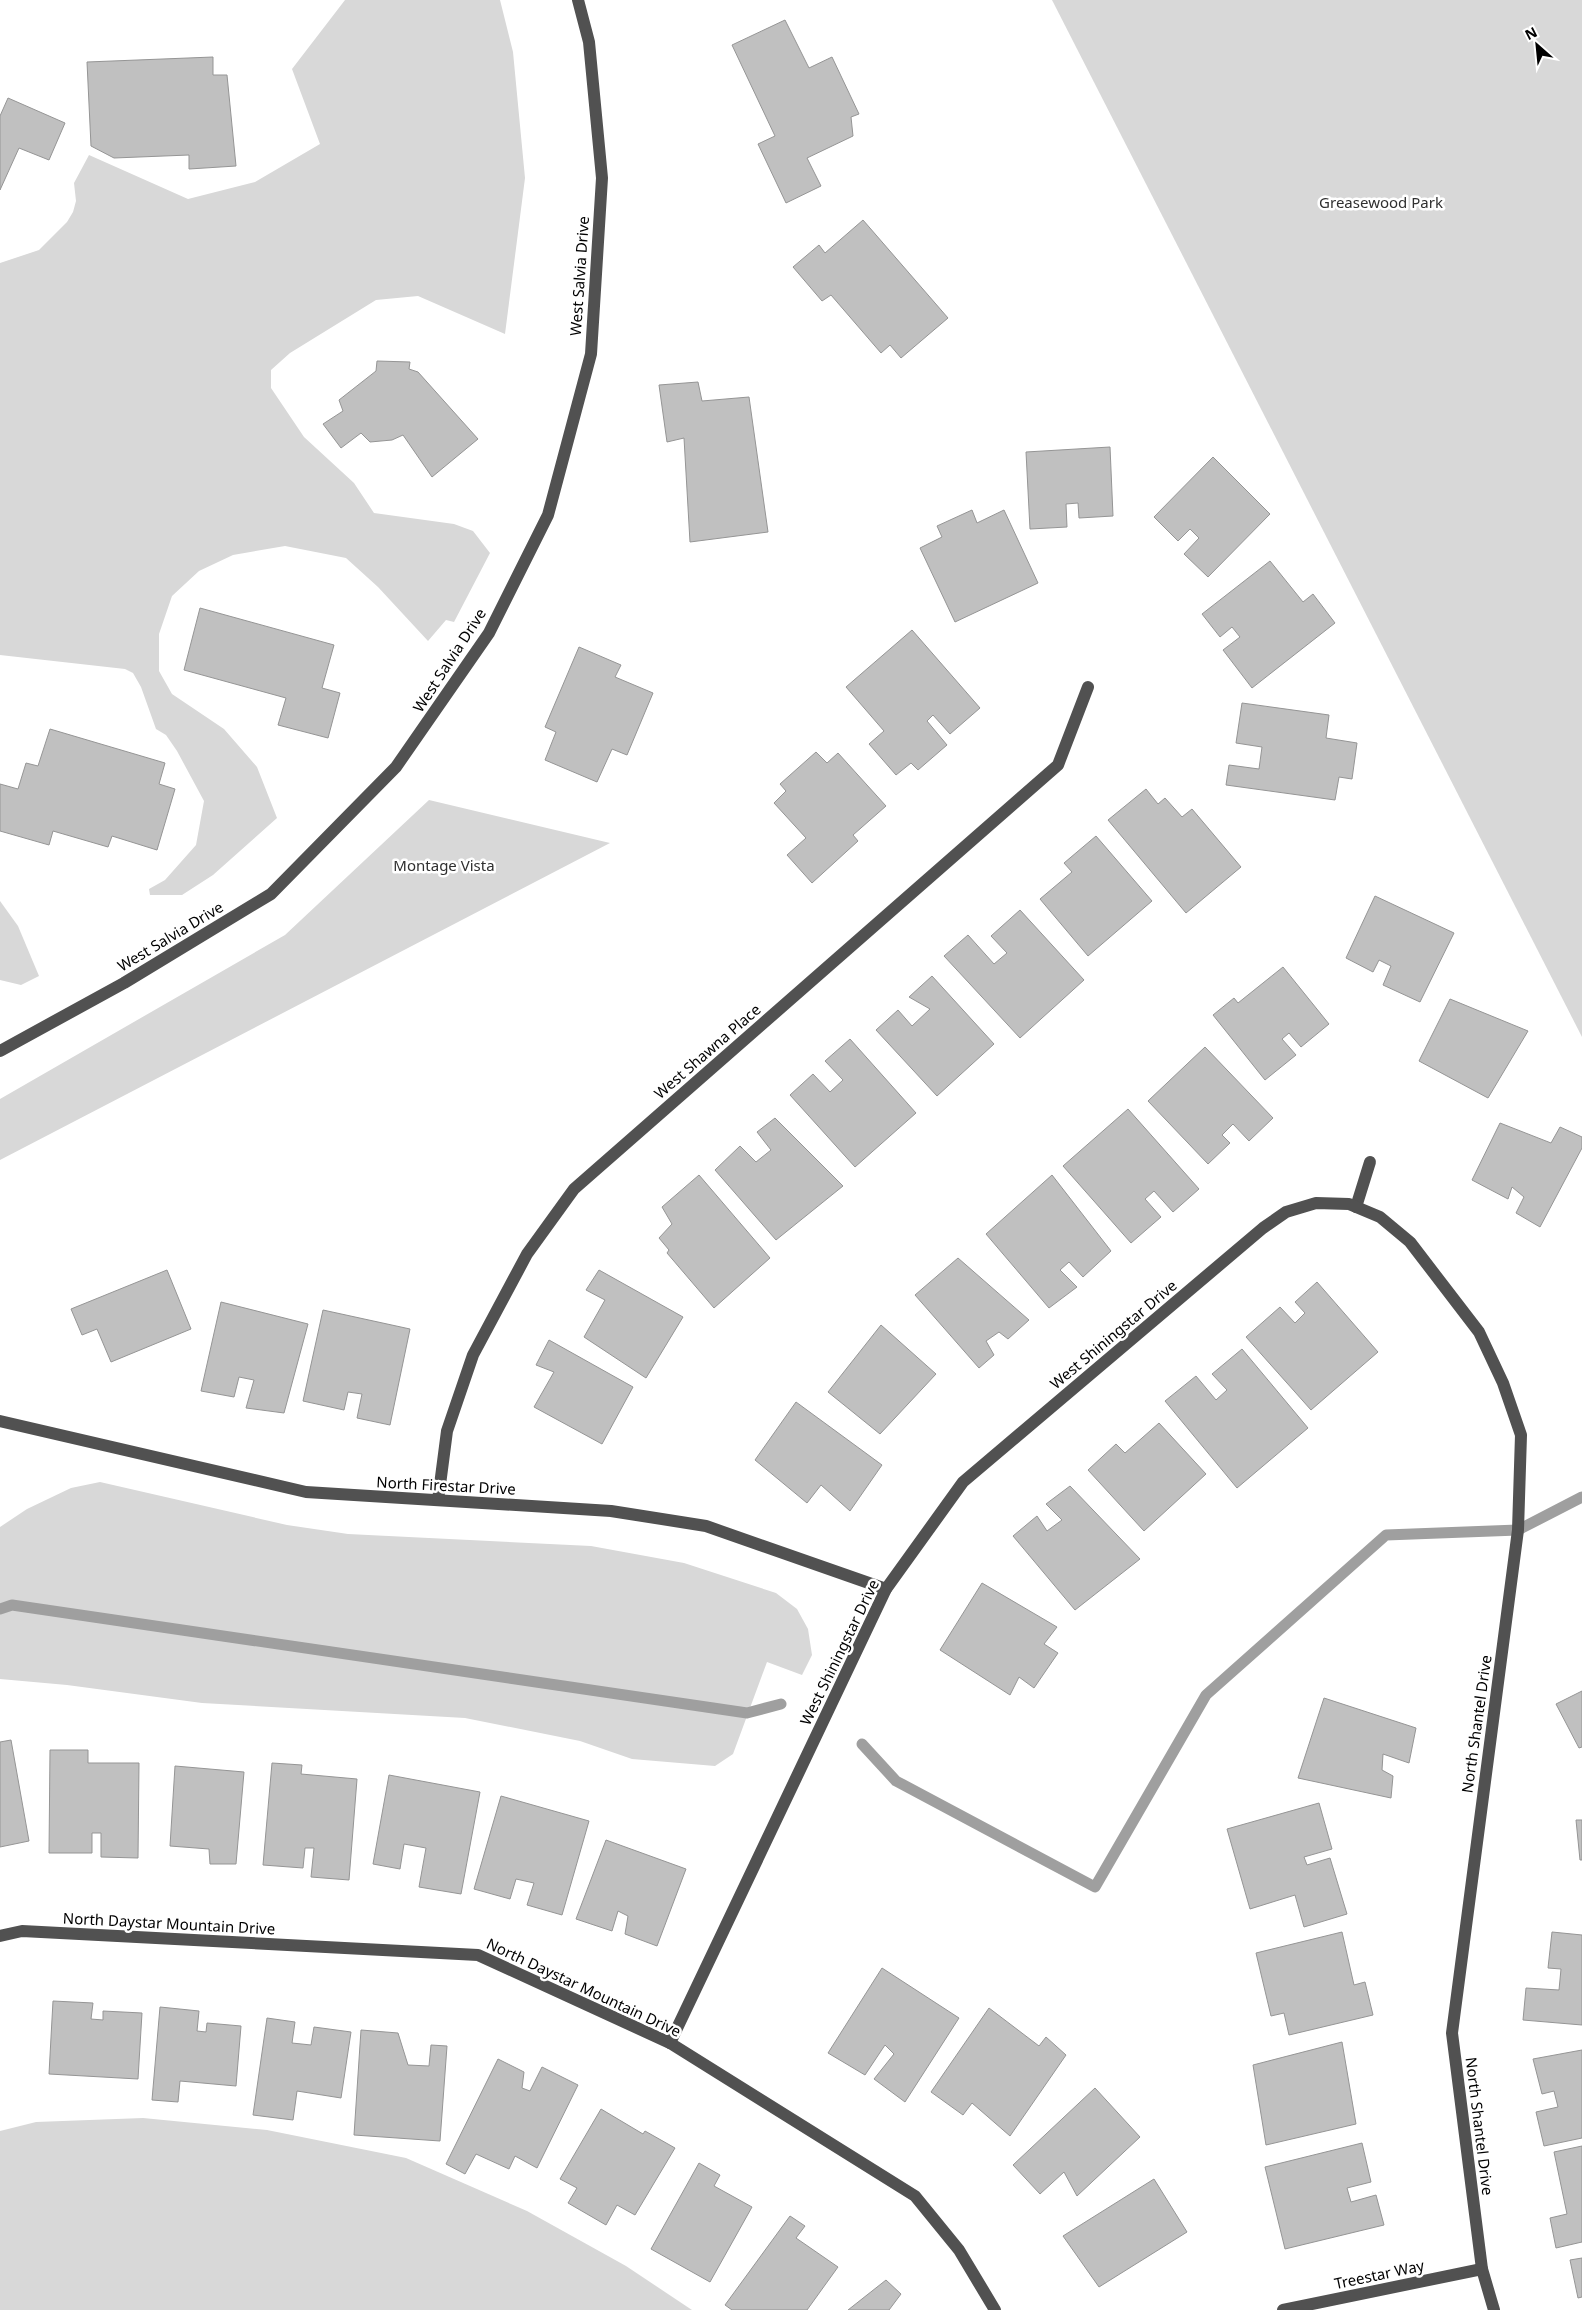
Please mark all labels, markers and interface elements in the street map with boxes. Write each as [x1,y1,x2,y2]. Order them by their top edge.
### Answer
north arrow [1512,20,1562,70]
text: N [1521,22,1540,44]
park label: Greasewood Park [1319,192,1443,212]
street label: West Salvia Drive [565,215,593,337]
street label: West Salvia Drive [408,604,490,716]
park label: Montage Vista [393,855,495,875]
street label: West Salvia Drive [113,897,227,975]
street label: West Shawna Place [650,999,764,1103]
street label: West Shiningstar Drive [1045,1275,1181,1393]
street label: North Firestar Drive [376,1471,516,1499]
street label: West Shiningstar Drive [795,1576,883,1728]
street label: North Shantel Drive [1456,1654,1496,1794]
street label: North Daystar Mountain Drive [62,1907,276,1939]
street label: North Daystar Mountain Drive [483,1933,685,2041]
street label: North Shantel Drive [1462,2056,1498,2196]
street label: Treestar Way [1332,2255,1426,2293]

